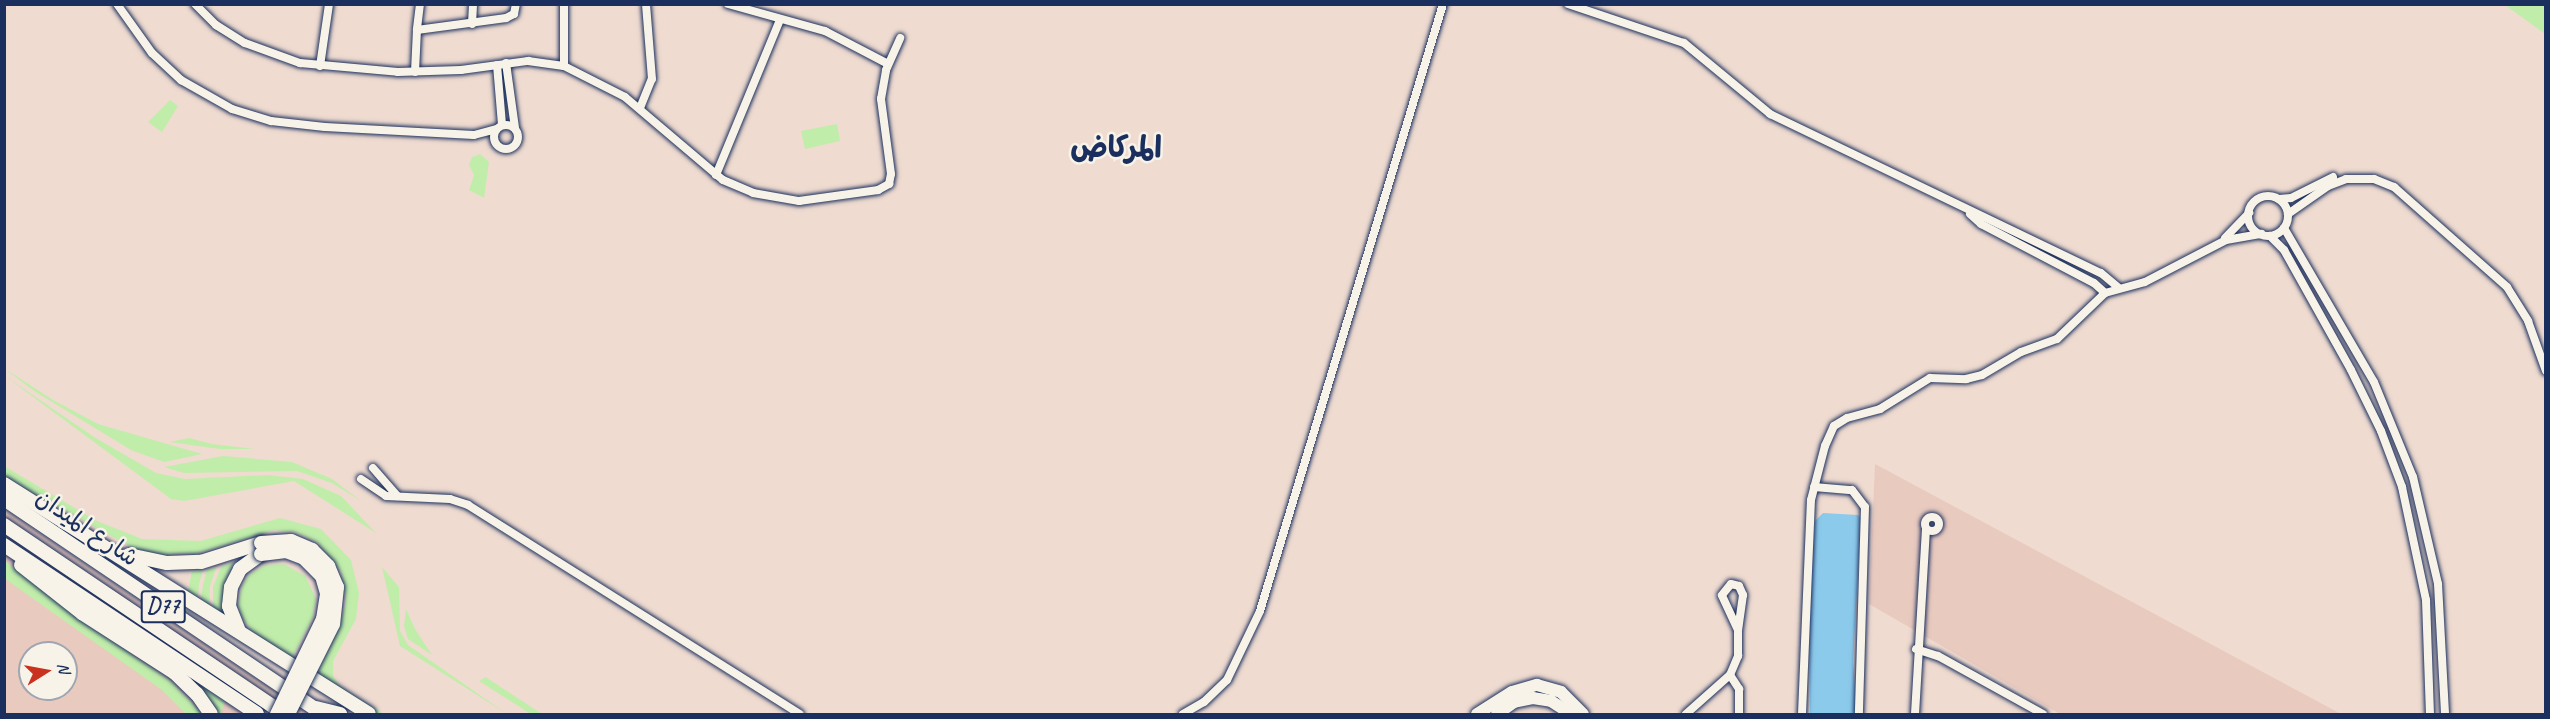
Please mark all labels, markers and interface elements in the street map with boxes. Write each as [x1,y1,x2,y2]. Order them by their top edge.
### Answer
district label: المركاض [1070,129,1162,165]
street label: شارع الميدان [30,483,144,573]
road number: D77 [140,588,186,626]
north arrow [18,641,78,701]
text: N [53,661,74,675]

